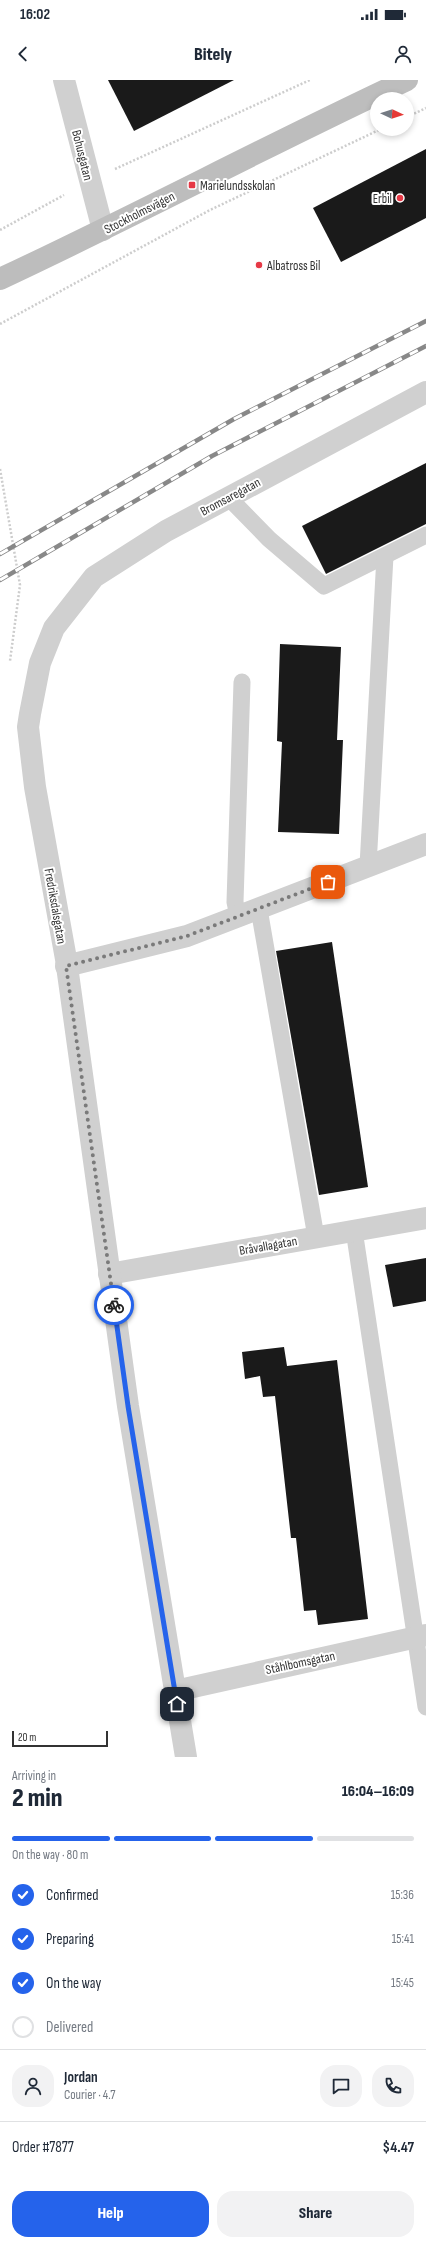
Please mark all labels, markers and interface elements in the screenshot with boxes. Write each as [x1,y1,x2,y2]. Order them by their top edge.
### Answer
text: 16:02 [20,5,50,24]
icon: back [12,43,34,65]
icon: person [392,43,414,65]
text: Bitely [194,44,232,65]
north arrow [370,92,414,136]
map controls [370,92,414,136]
street label: Bohusgatan [68,128,96,182]
place label: Marielundsskolan [200,178,275,194]
marker: Marielundsskolan [187,180,197,190]
street label: Stockholmsvägen [101,188,177,238]
place label: Erbil [373,191,392,207]
marker: Erbil [395,193,405,203]
place label: Albatross Bil [266,258,320,274]
marker: Albatross Bil [254,260,264,270]
street label: Bromsaregatan [198,474,263,519]
pin [311,865,345,899]
street label: Fredriksdalsgatan [40,867,70,945]
icon: bag [317,871,339,893]
street label: Bråvallagatan [238,1233,298,1259]
courier [94,1285,134,1325]
icon: bike [103,1294,125,1316]
street label: Ståhlbomsgatan [264,1648,336,1678]
pin [160,1687,194,1721]
icon: home [166,1693,188,1715]
scale bar [12,1729,108,1748]
text: 20 m [18,1731,36,1744]
text: Arriving in [12,1768,56,1784]
text: 16:04–16:09 [342,1782,414,1801]
text: 2 min [12,1783,62,1814]
text: On the way · 80 m [12,1847,88,1863]
icon: check [12,1884,34,1906]
text: Confirmed [46,1886,99,1905]
text: 15:36 [391,1887,414,1903]
icon: check [12,1928,34,1950]
text: Preparing [46,1930,94,1949]
text: 15:41 [392,1931,414,1947]
icon: check [12,1972,34,1994]
text: On the way [46,1974,101,1993]
text: 15:45 [391,1975,414,1991]
text: Delivered [46,2018,93,2037]
button: person [12,2065,54,2107]
button: chat [320,2065,362,2107]
button: phone [372,2065,414,2107]
text: Jordan [64,2068,98,2087]
text: Courier · 4.7 [64,2087,116,2103]
text: Order #7877 [12,2138,74,2157]
text: $4.47 [383,2138,414,2157]
button: Help [12,2191,209,2237]
button: Share [217,2191,414,2237]

